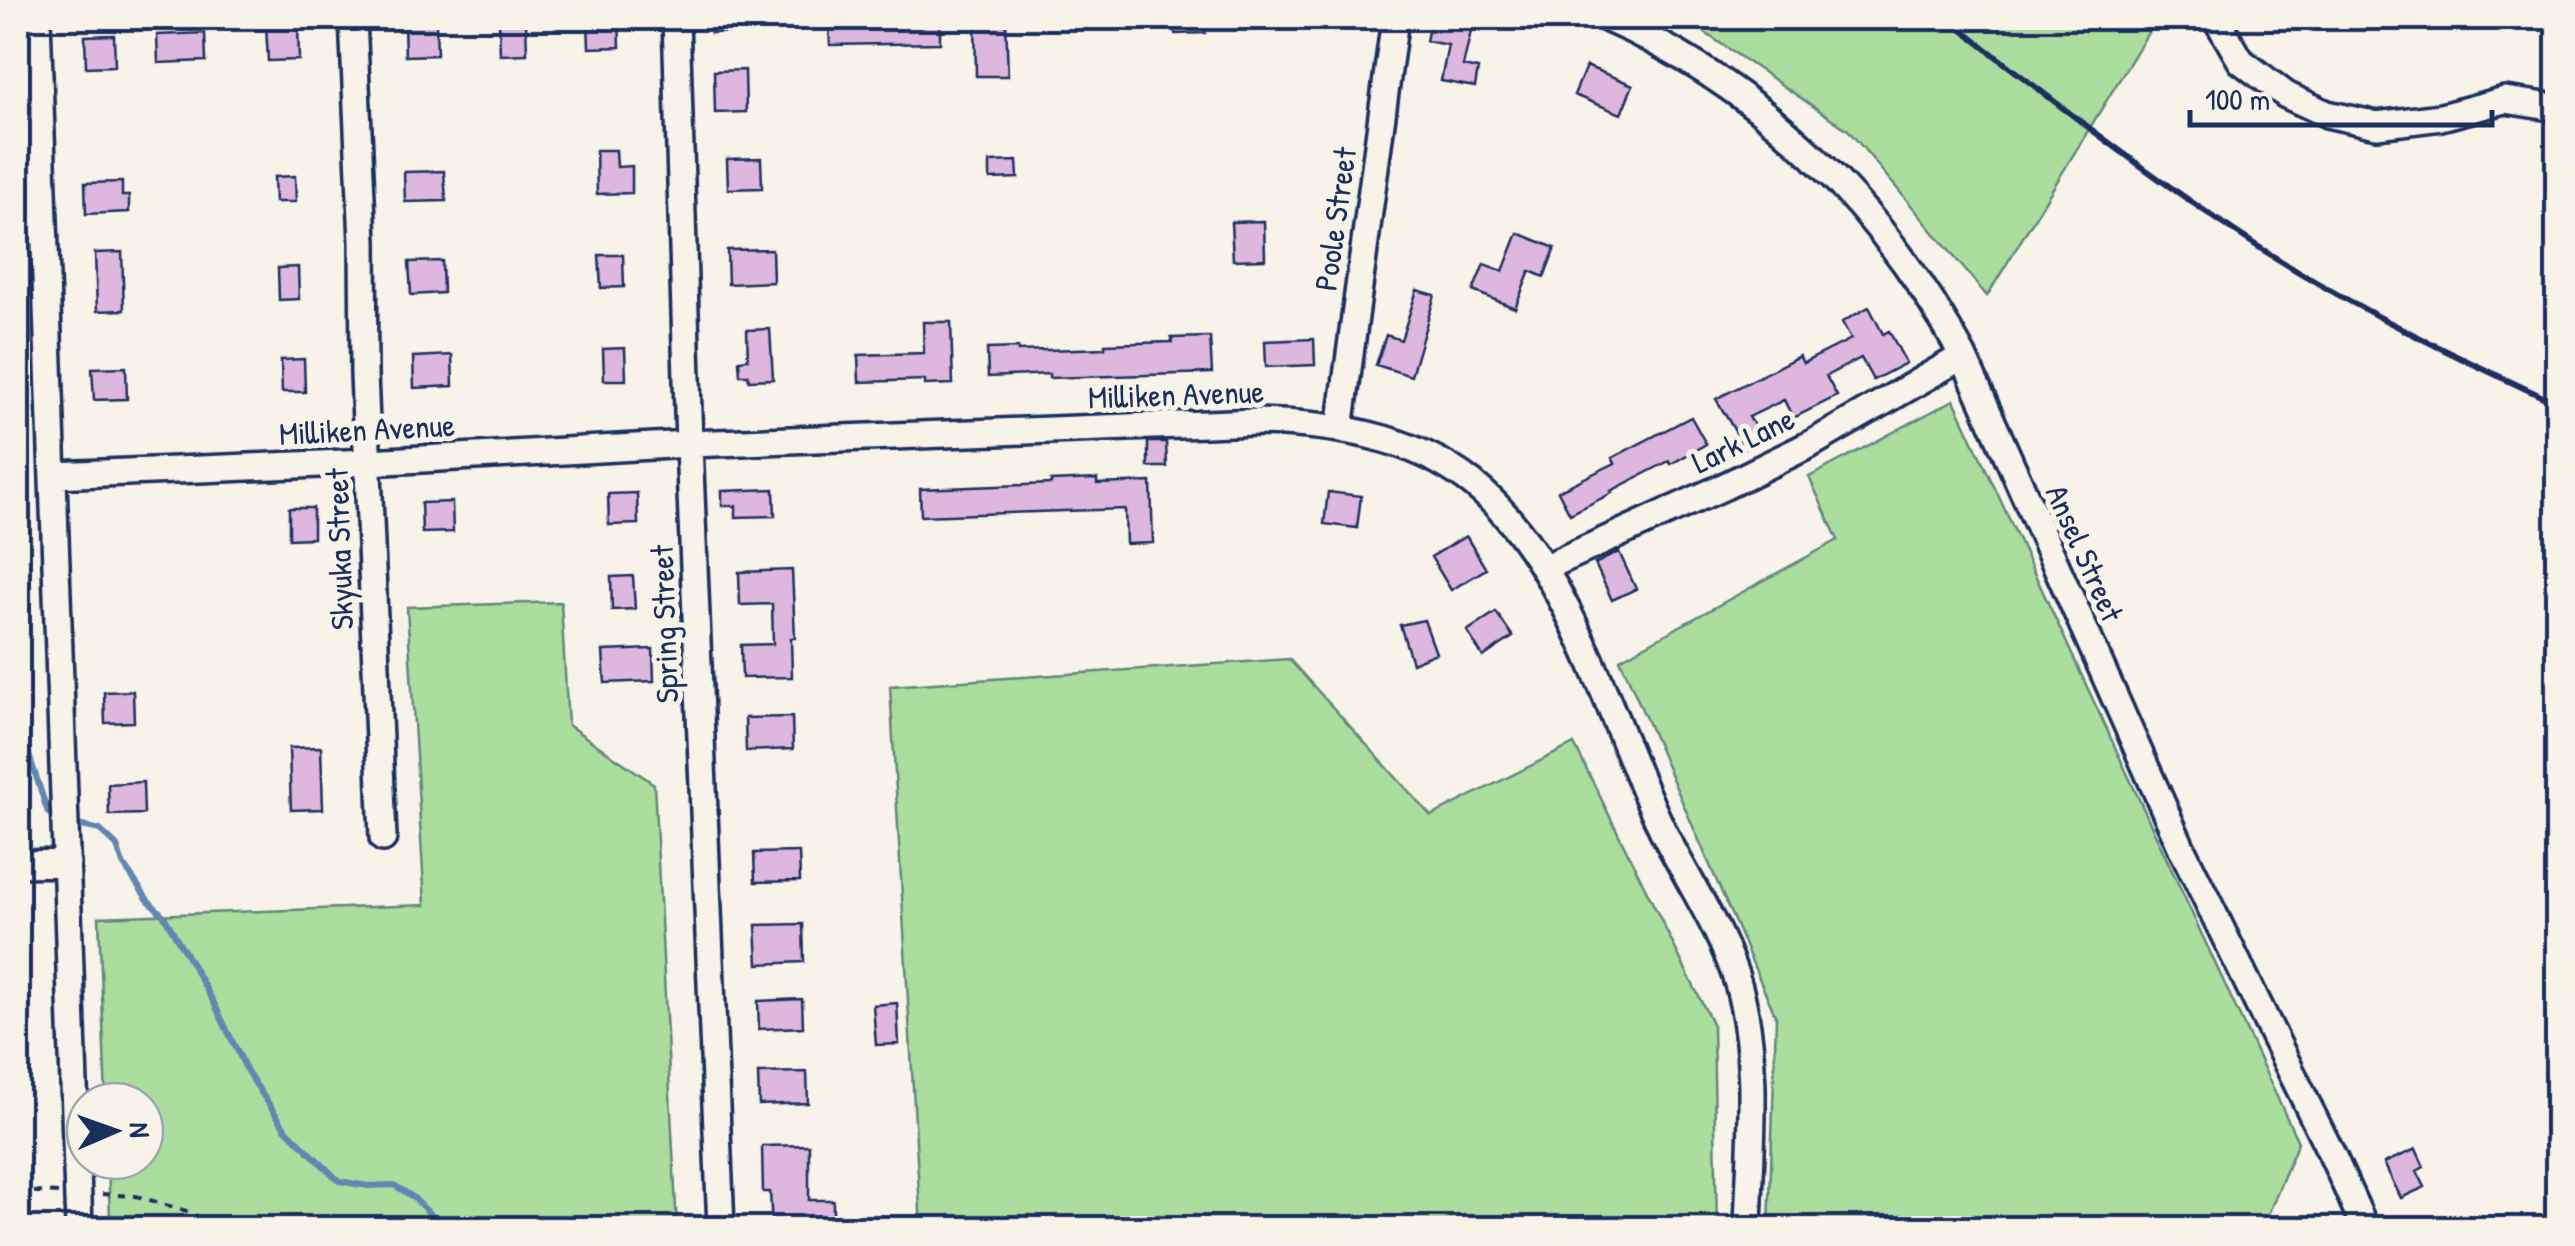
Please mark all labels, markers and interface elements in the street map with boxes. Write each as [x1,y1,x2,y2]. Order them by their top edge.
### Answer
scale bar [2190,65,2492,127]
text: 100 m [2205,79,2270,119]
street label: Poole Street [1304,144,1366,293]
street label: Milliken Avenue [1087,369,1265,419]
street label: Lark Lane [1685,397,1802,483]
street label: Milliken Avenue [278,403,456,455]
street label: Skyuka Street [315,466,363,631]
street label: Ansel Street [2036,478,2135,629]
street label: Spring Street [640,543,688,704]
north arrow [65,1081,165,1181]
text: N [121,1122,159,1138]

